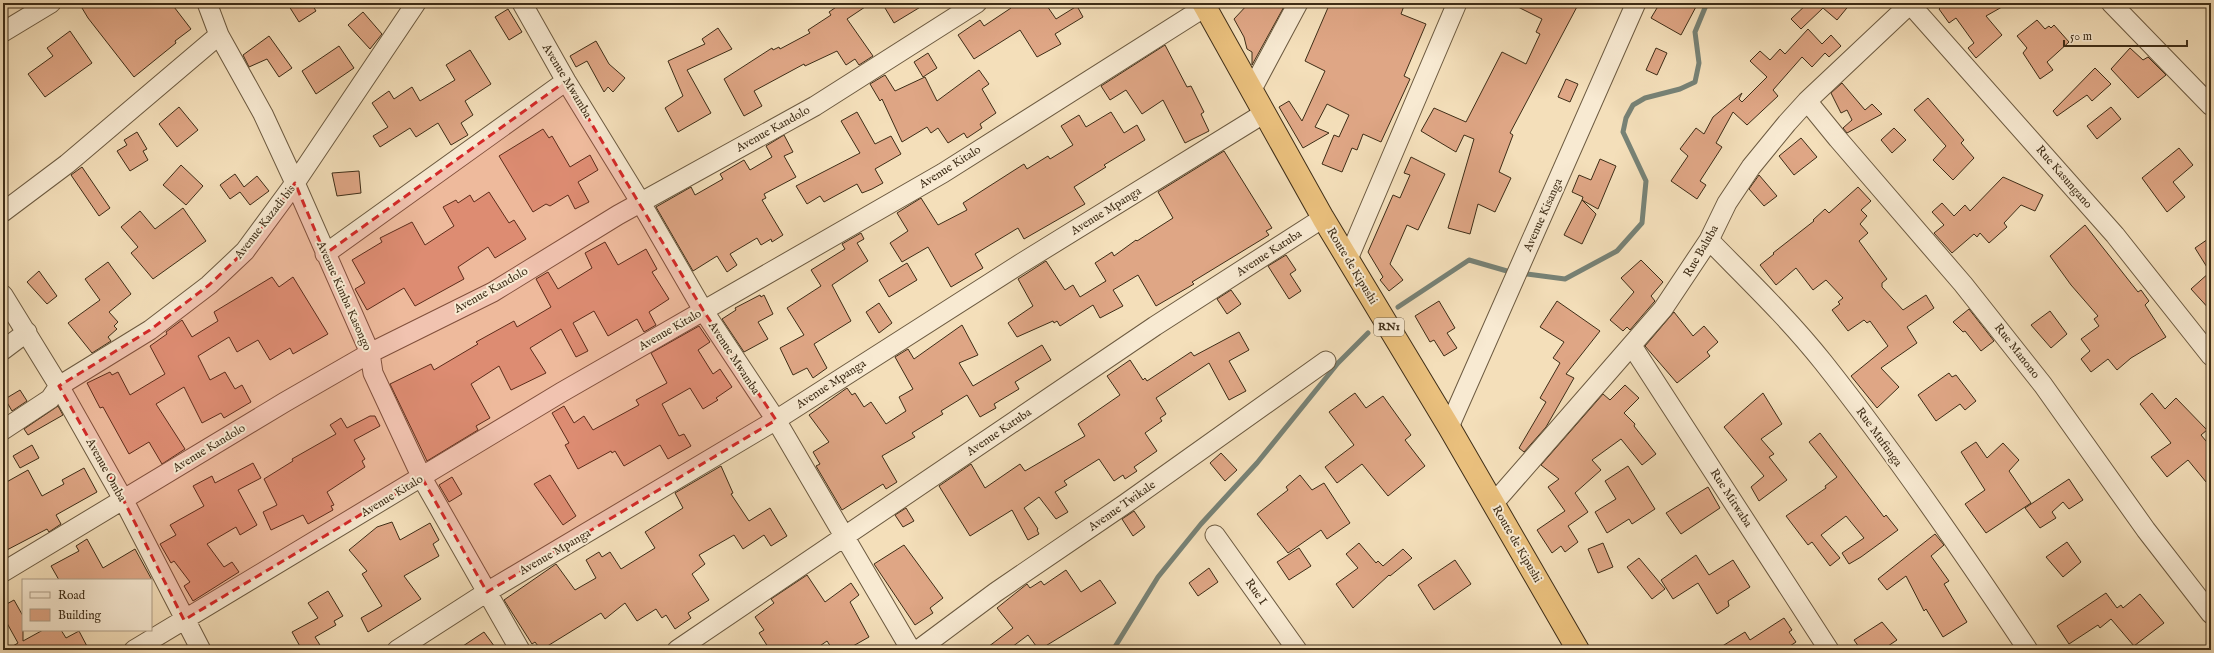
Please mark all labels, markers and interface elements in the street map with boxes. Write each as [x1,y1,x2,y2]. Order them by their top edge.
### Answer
scale bar [2064,22,2187,48]
text: 50 m [2070,29,2092,44]
street label: Avenue Mwamba [538,40,596,122]
street label: Avenue Kandolo [733,102,813,156]
street label: Avenue Kitalo [915,142,984,192]
street label: Rue Kasungano [2033,142,2096,212]
street label: Avenue Kisanga [1520,175,1566,255]
street label: Avenue Kazadi bis [231,182,299,263]
street label: Avenue Mpanga [1067,183,1145,240]
street label: Rue Baluba [1680,222,1722,280]
street label: Route de Kipushi [1322,225,1381,308]
street label: Avenue Katuba [1233,226,1305,280]
street label: Avenue Kimba Kasongo [313,238,375,354]
street label: Avenue Kandolo [451,263,531,317]
street label: Avenue Kitalo [635,306,705,355]
street label: Avenue Mwamba [704,318,764,398]
road number: RN1 [1374,318,1404,336]
street label: Rue Manono [1991,321,2043,382]
street label: Avenue Mpanga [792,355,870,414]
street label: Avenue Katuba [963,404,1035,460]
street label: Rue Mufunga [1853,404,1906,470]
street label: Avenue Kandolo [169,420,248,476]
street label: Avenue Omba [82,435,130,505]
street label: Rue Mitwaba [1707,466,1756,531]
street label: Avenue Kitalo [357,471,426,521]
street label: Avenue Twikale [1085,477,1159,535]
street label: Route de Kipushi [1488,503,1545,586]
street label: Avenue Mpanga [516,525,595,580]
street label: Rue I [1242,576,1270,608]
legend [22,579,152,631]
text: Road [58,588,86,603]
text: Building [58,608,102,623]

